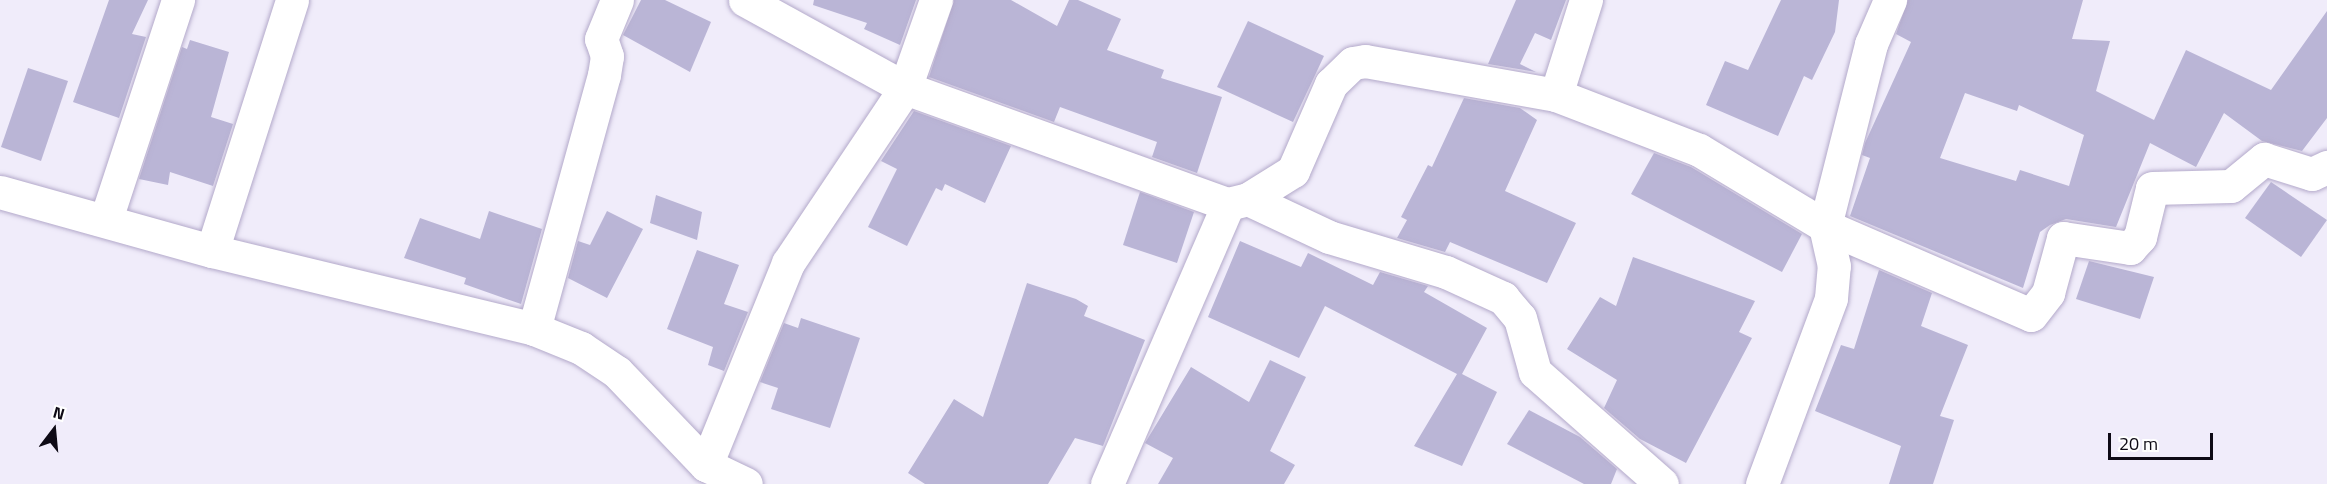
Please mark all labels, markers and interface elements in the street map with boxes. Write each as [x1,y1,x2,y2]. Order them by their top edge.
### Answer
north arrow [24,400,84,460]
text: N [50,400,68,426]
scale bar [2111,421,2216,459]
text: 20 m [2119,430,2158,457]

